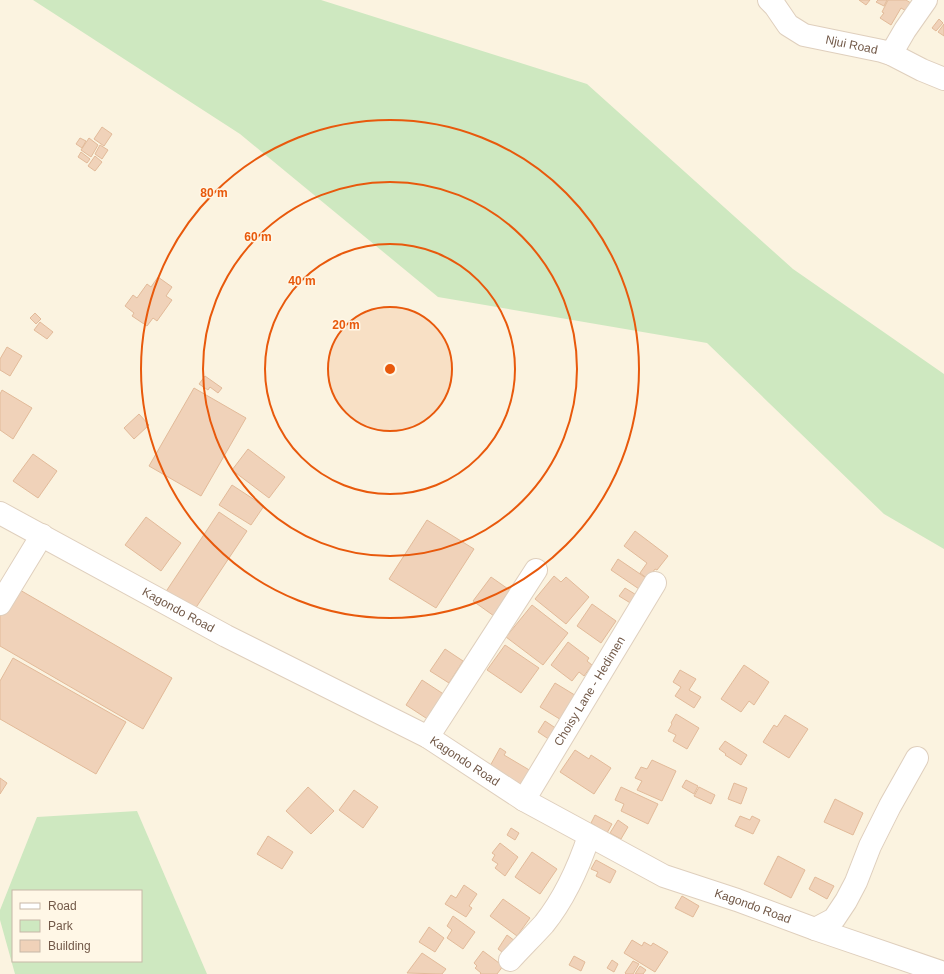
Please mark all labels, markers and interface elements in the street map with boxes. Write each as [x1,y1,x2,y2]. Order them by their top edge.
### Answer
street label: Njui Road [824,33,879,57]
text: 80 m [200,186,228,200]
text: 60 m [244,230,272,244]
text: 40 m [288,274,316,288]
text: 20 m [332,318,360,332]
centre of rings [383,362,397,376]
street label: Kagondo Road [140,585,217,635]
street label: Choisy Lane - Hedimen [551,634,628,749]
street label: Kagondo Road [427,733,502,789]
street label: Kagondo Road [713,886,793,926]
legend [12,890,142,962]
text: Road [48,899,77,913]
text: Park [48,919,74,933]
text: Building [48,939,91,953]

